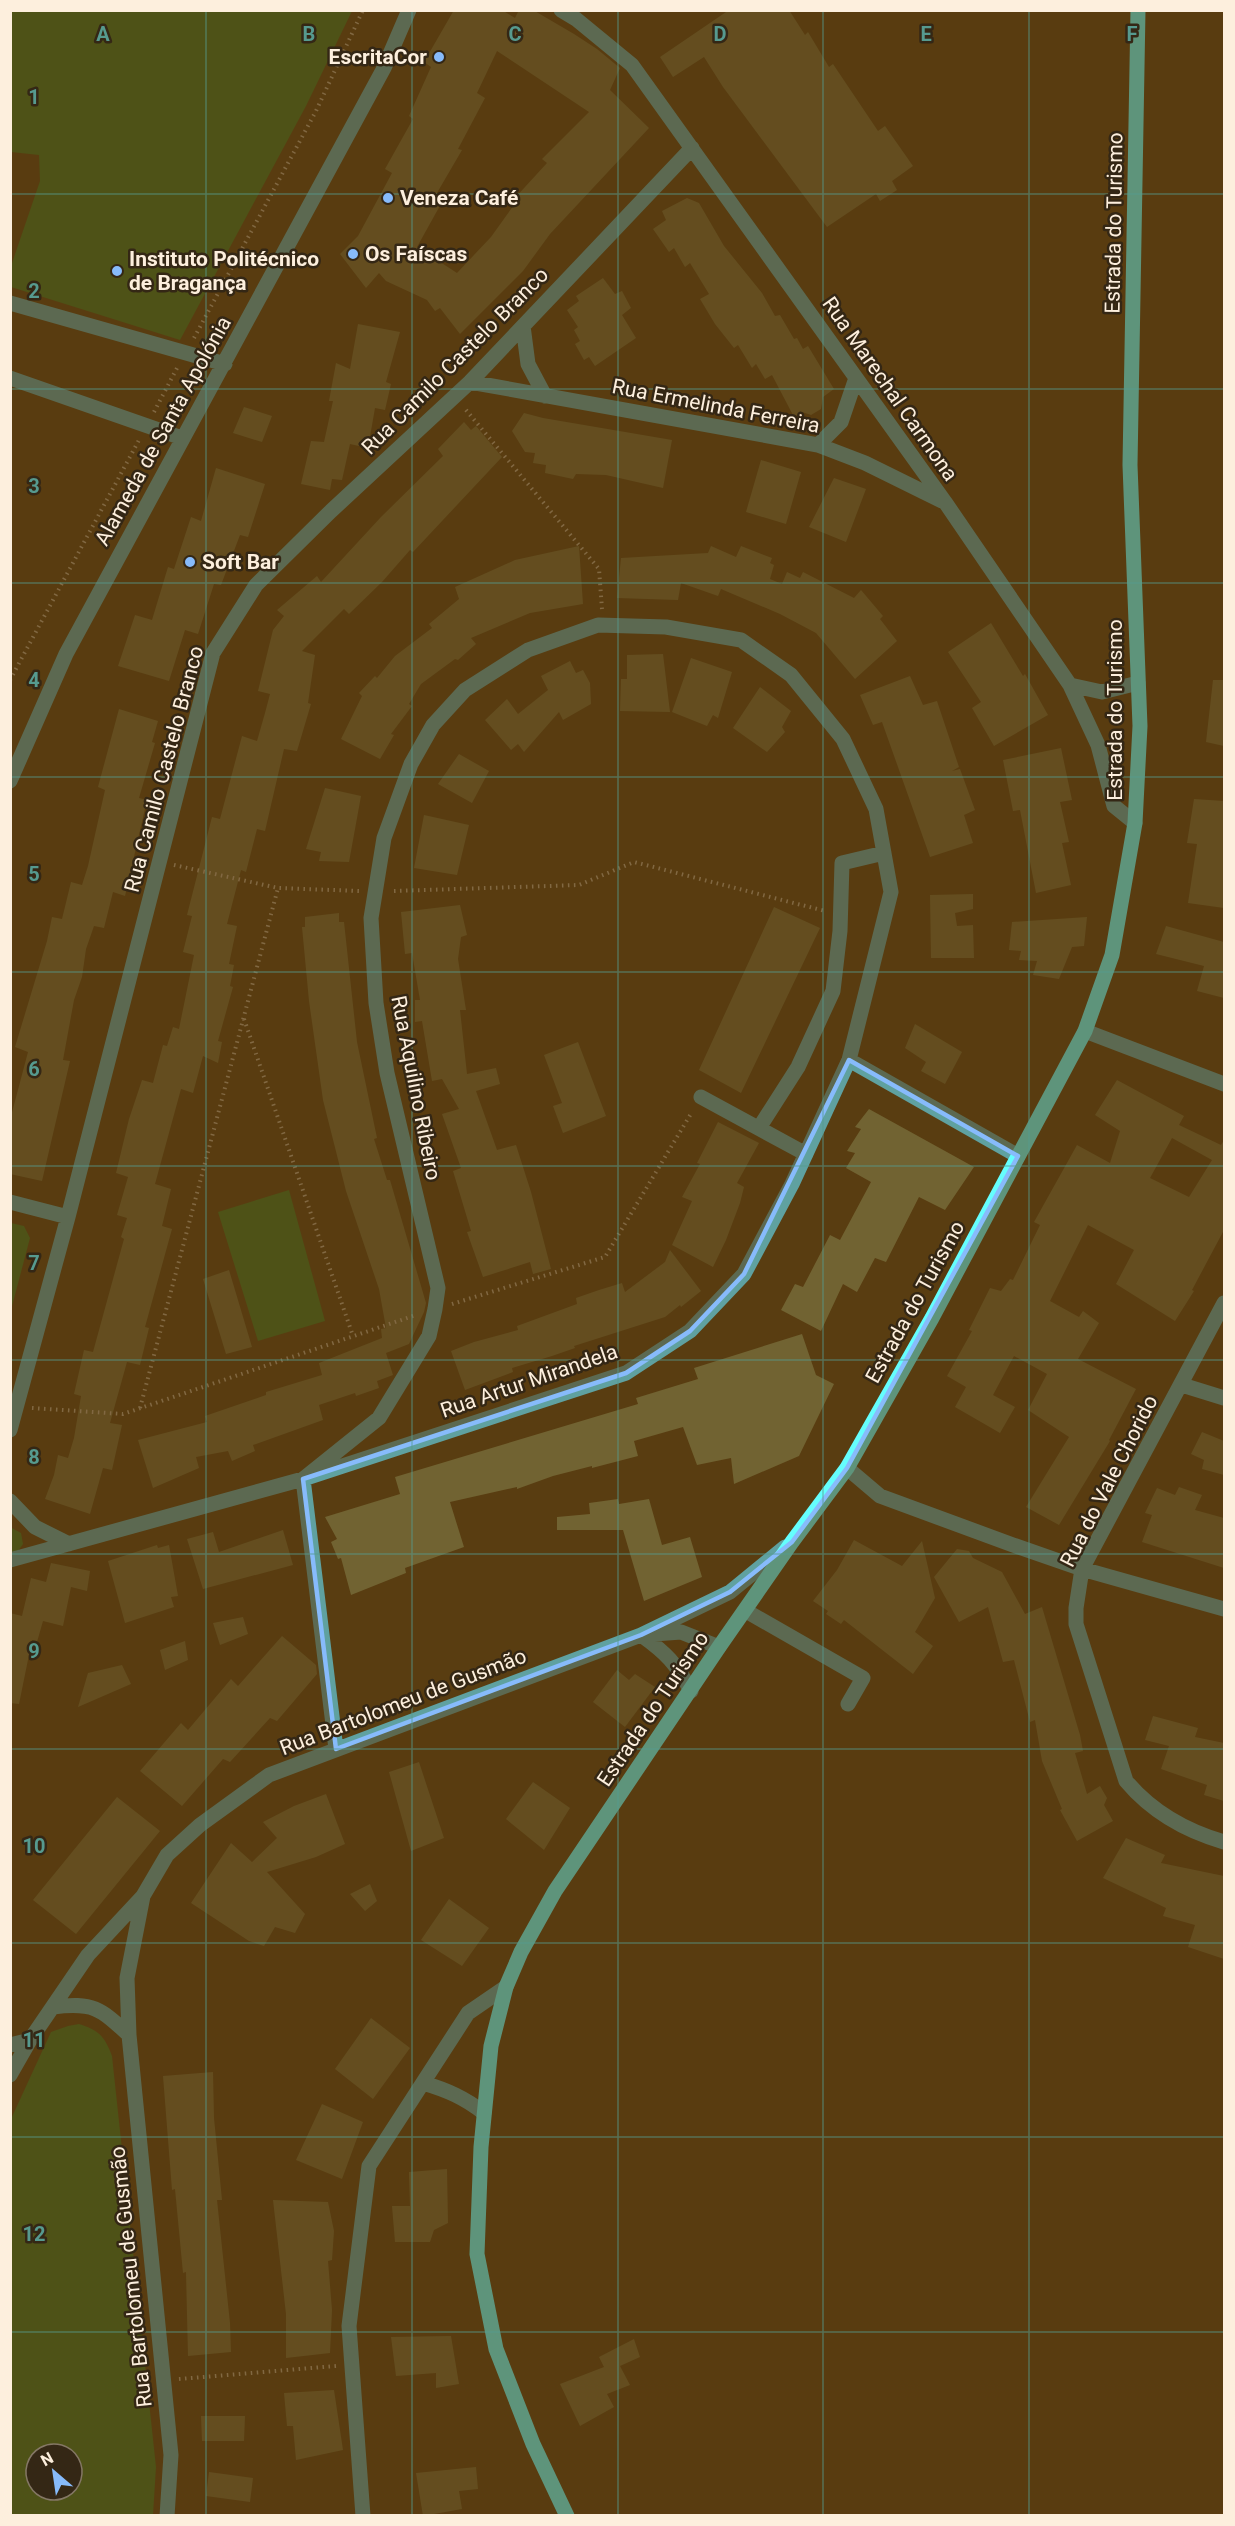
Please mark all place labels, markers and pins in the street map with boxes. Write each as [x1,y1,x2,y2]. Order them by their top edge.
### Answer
place label: EscritaCor [329,45,427,69]
marker: EscritaCor [432,50,446,64]
place label: Veneza Café [400,186,518,210]
marker: Veneza Café [381,191,395,205]
place label: Os Faíscas [365,242,468,266]
place label: Instituto Politécnico de Bragança [129,247,319,295]
marker: Os Faíscas [346,247,360,261]
marker: Instituto Politécnico de Bragança [110,264,124,278]
place label: Soft Bar [202,550,279,574]
marker: Soft Bar [183,555,197,569]

